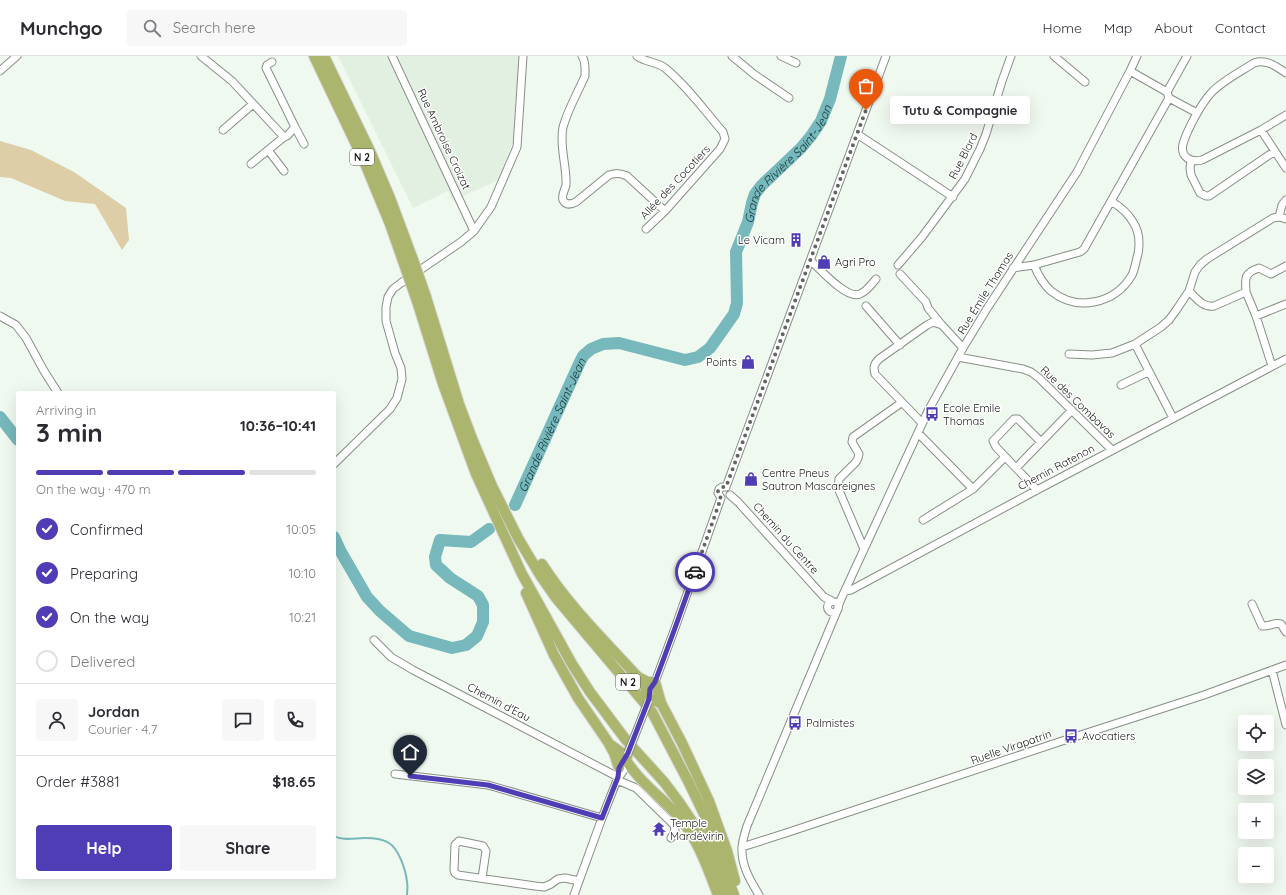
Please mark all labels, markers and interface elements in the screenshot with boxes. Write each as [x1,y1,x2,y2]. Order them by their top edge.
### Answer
search box [127,10,407,46]
text: Munchgo [20,16,103,40]
icon: search [141,17,163,39]
text: Search here [173,18,255,37]
text: Home [1043,19,1082,37]
text: Map [1104,19,1132,37]
text: About [1154,19,1193,37]
text: Contact [1215,19,1266,37]
pin [849,69,883,110]
icon: bag [855,75,877,97]
street label: Rue Ambroise Croizat [414,86,474,192]
callout: Tutu & Compagnie [890,96,1030,124]
water label: Grande Rivière Saint-Jean [740,102,835,225]
text: Tutu & Compagnie [902,102,1018,118]
street label: Rue Blard [945,131,981,181]
street label: Allée des Cocotiers [637,142,713,222]
road number: N 2 [350,149,374,165]
building icon: Le Vicam [788,232,804,248]
place label: Le Vicam [738,233,785,247]
street label: Rue Émile Thomas [954,249,1016,337]
shop icon: Agri Pro [816,254,832,270]
place label: Agri Pro [835,255,876,269]
water label: Grande Rivière Saint-Jean [514,354,589,494]
shop icon: Points [740,354,756,370]
place label: Points [706,355,737,369]
street label: Rue des Combavas [1038,363,1118,441]
place label: Ecole Emile Thomas [943,401,1000,428]
text: Arriving in [36,402,96,418]
bus stop icon: Ecole Emile Thomas [924,406,940,422]
text: 3 min [36,416,103,449]
text: 10:36–10:41 [240,416,316,435]
street label: Chemin Ratenon [1015,441,1097,493]
place label: Centre Pneus Sautron Mascareignes [762,466,875,493]
shop icon: Centre Pneus Sautron Mascareignes [743,471,759,487]
text: On the way · 470 m [36,481,151,497]
street label: Chemin du Centre [750,499,822,577]
icon: check [36,518,58,540]
text: Confirmed [70,520,143,539]
text: 10:05 [286,521,316,537]
courier [675,552,715,592]
icon: car [684,561,706,583]
icon: check [36,562,58,584]
text: Preparing [70,564,138,583]
text: 10:10 [288,565,316,581]
icon: check [36,606,58,628]
text: On the way [70,608,149,627]
text: 10:21 [289,609,316,625]
text: Delivered [70,652,135,671]
road number: N 2 [616,674,640,690]
street label: Chemin d'Eau [465,680,533,724]
button: person [36,699,78,741]
button: chat [222,699,264,741]
button: phone [274,699,316,741]
text: Jordan [88,702,140,721]
bus stop icon: Palmistes [787,715,803,731]
map controls [1238,715,1274,883]
button: locate [1238,715,1274,751]
place label: Palmistes [806,716,854,730]
text: Courier · 4.7 [88,721,157,737]
street label: Ruelle Virapatrin [969,727,1053,767]
bus stop icon: Avocatiers [1063,728,1079,744]
place label: Avocatiers [1082,729,1135,743]
pin [393,735,427,776]
icon: home [399,741,421,763]
button: layers [1238,759,1274,795]
text: Order #3881 [36,772,120,791]
text: $18.65 [272,772,316,791]
button: + [1238,803,1274,839]
place label: Temple Mardévirin [670,816,724,843]
temple icon: Temple Mardévirin [651,821,667,837]
button: Help [36,825,172,871]
button: Share [180,825,316,871]
button: − [1238,847,1274,883]

